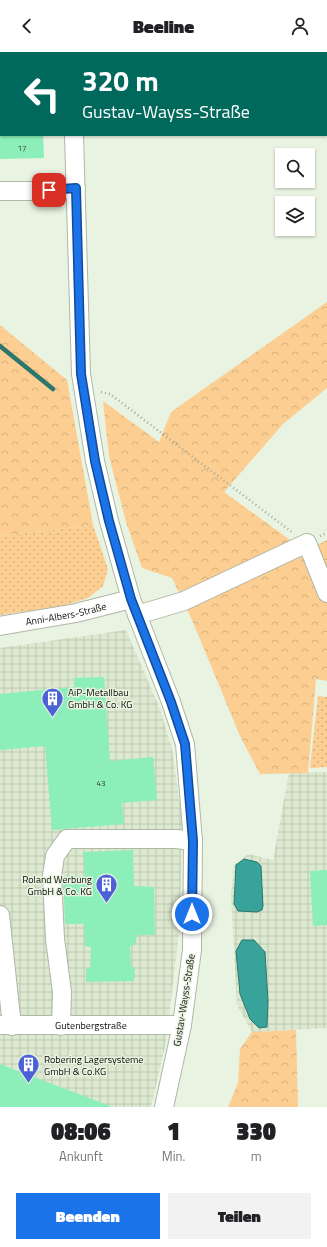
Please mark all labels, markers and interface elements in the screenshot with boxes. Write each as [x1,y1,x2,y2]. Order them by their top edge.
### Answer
text: Beeline [133,13,194,40]
icon: back [16,15,38,37]
icon: person [289,15,311,37]
text: 320 m [82,59,159,102]
icon: left [16,68,68,120]
text: Gustav-Wayss-Straße [82,98,250,125]
house number: 17 [18,142,26,154]
map controls [275,148,315,236]
button: search [275,148,315,188]
pin [32,173,66,207]
icon: arrive [38,179,60,201]
button: layers [275,196,315,236]
street label: Anni-Albers-Straße [24,598,108,629]
building icon: AiP-Metallbau GmbH & Co. KG [40,685,66,718]
place label: AiP-Metallbau GmbH & Co. KG [68,685,132,712]
house number: 43 [97,777,105,789]
place label: Roland Werbung GmbH & Co. KG [22,872,92,899]
building icon: Roland Werbung GmbH & Co. KG [94,872,120,905]
position arrow [171,893,213,935]
street label: Gustav-Wayss-Straße [169,953,199,1047]
street label: Gutenbergstraße [55,1018,127,1033]
building icon: Robering Lagersysteme GmbH & Co.KG [15,1052,41,1085]
place label: Robering Lagersysteme GmbH & Co.KG [44,1052,143,1079]
text: 08:06 [51,1113,111,1149]
text: 1 [167,1113,180,1149]
text: 330 [236,1113,276,1149]
text: Ankunft [59,1146,103,1166]
text: Min. [162,1146,185,1166]
text: m [251,1146,262,1166]
button: Beenden [16,1193,160,1239]
button: Teilen [168,1193,311,1239]

